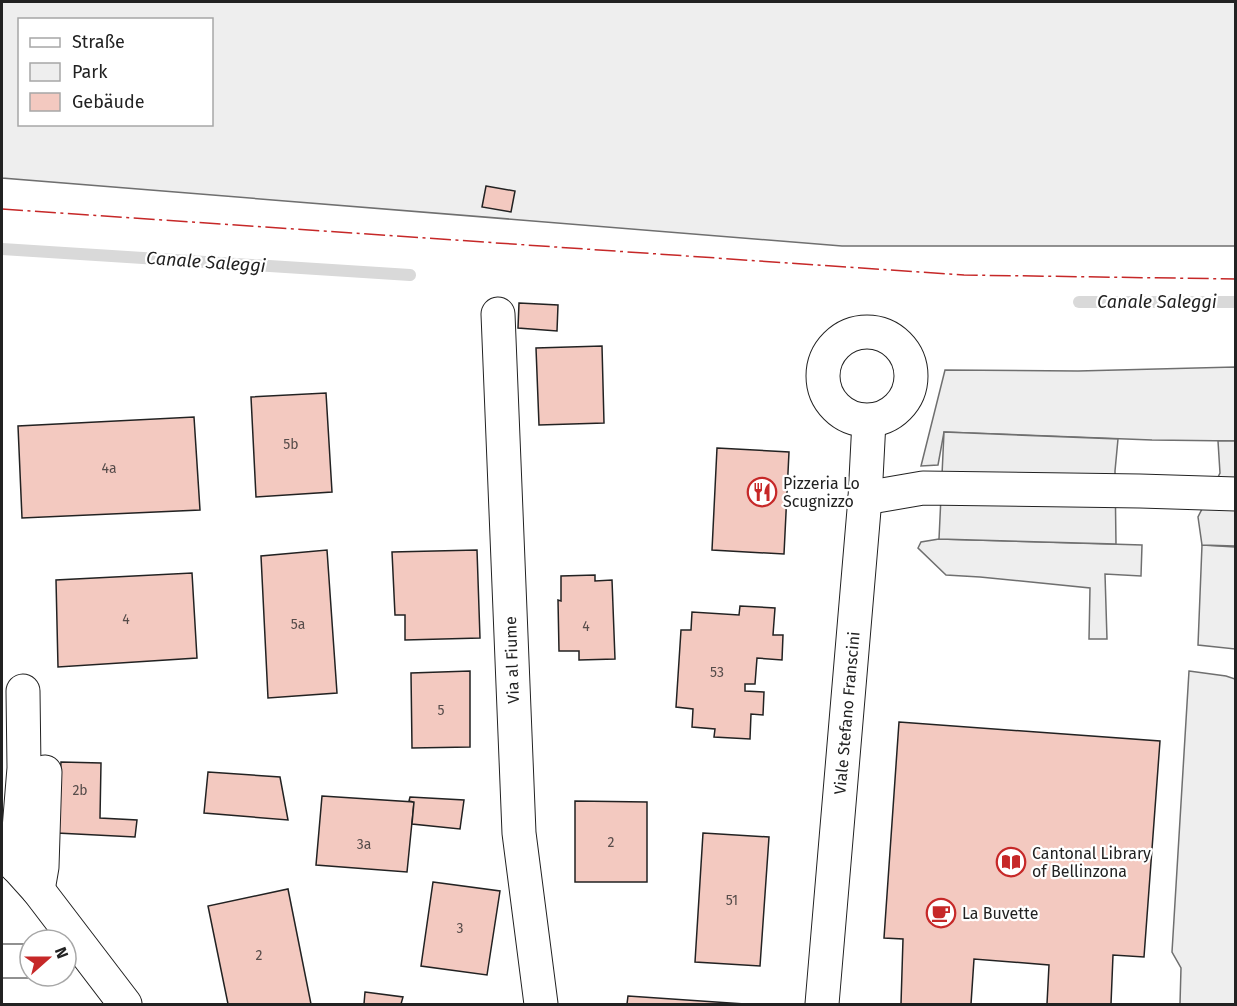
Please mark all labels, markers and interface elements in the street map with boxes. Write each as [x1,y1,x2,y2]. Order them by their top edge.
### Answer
legend [18,18,213,126]
text: Straße [72,31,125,53]
text: Park [72,61,108,83]
text: Gebäude [72,91,145,113]
water label: Canale Saleggi [145,247,267,277]
water label: Canale Saleggi [1097,291,1217,313]
house number: 5b [283,436,299,453]
house number: 4a [101,460,117,477]
place label: Pizzeria Lo Scugnizzo [783,474,860,511]
restaurant icon: Pizzeria Lo Scugnizzo [746,476,778,508]
house number: 4 [122,611,130,628]
house number: 5a [291,616,305,633]
street label: Via al Fiume [501,616,523,704]
house number: 4 [582,618,590,635]
street label: Viale Stefano Franscini [830,631,864,795]
house number: 53 [710,664,724,681]
house number: 5 [437,702,445,719]
house number: 2b [72,782,88,799]
house number: 2 [608,834,615,851]
house number: 3a [357,836,371,853]
place label: Cantonal Library of Bellinzona [1032,844,1151,881]
library icon: Cantonal Library of Bellinzona [995,846,1027,878]
house number: 51 [726,892,738,909]
cafe icon: La Buvette [925,897,957,929]
place label: La Buvette [962,904,1038,923]
house number: 3 [457,920,464,937]
north arrow [18,928,78,988]
text: N [51,944,72,961]
house number: 2 [256,947,263,964]

